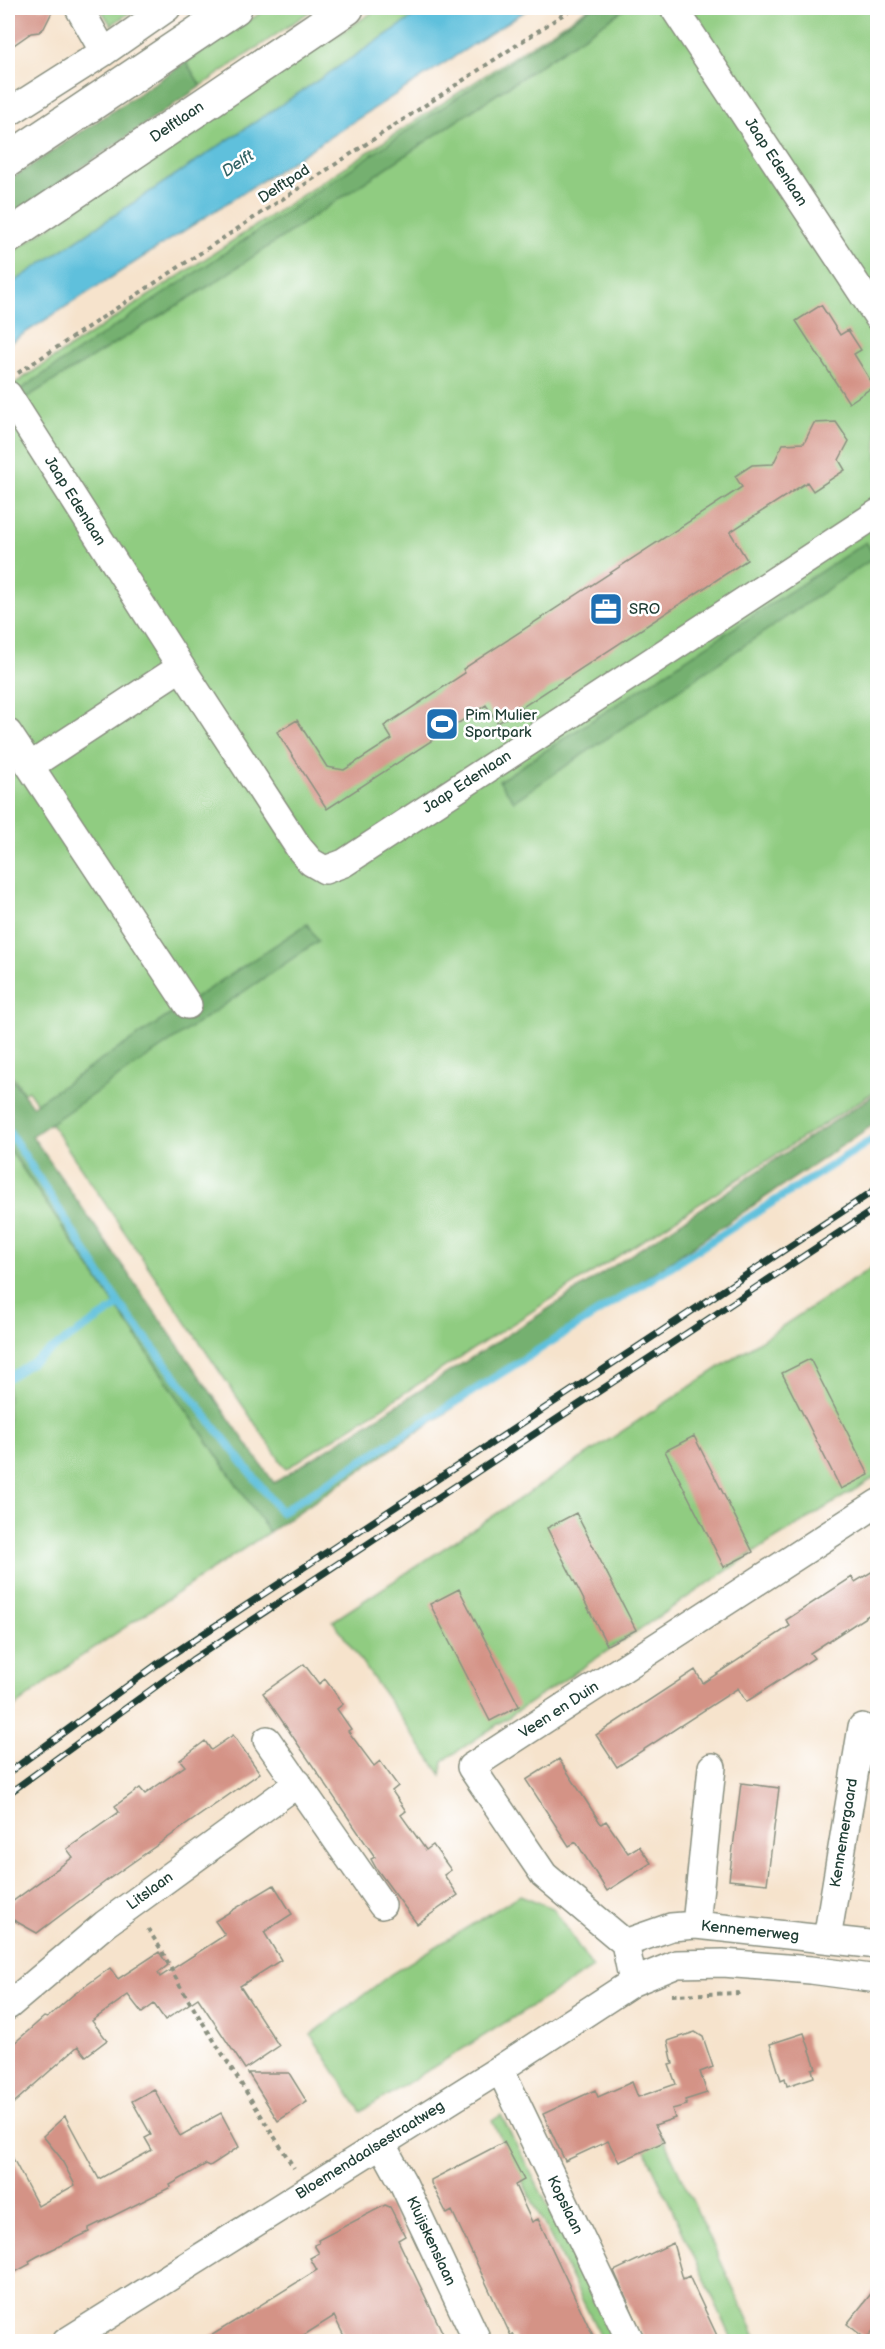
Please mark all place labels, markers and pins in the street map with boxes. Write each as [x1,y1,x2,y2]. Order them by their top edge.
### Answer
office icon: SRO [588,591,624,627]
place label: SRO [629,600,660,619]
sports icon: Pim Mulier Sportpark [424,706,460,742]
place label: Pim Mulier Sportpark [465,706,537,742]

